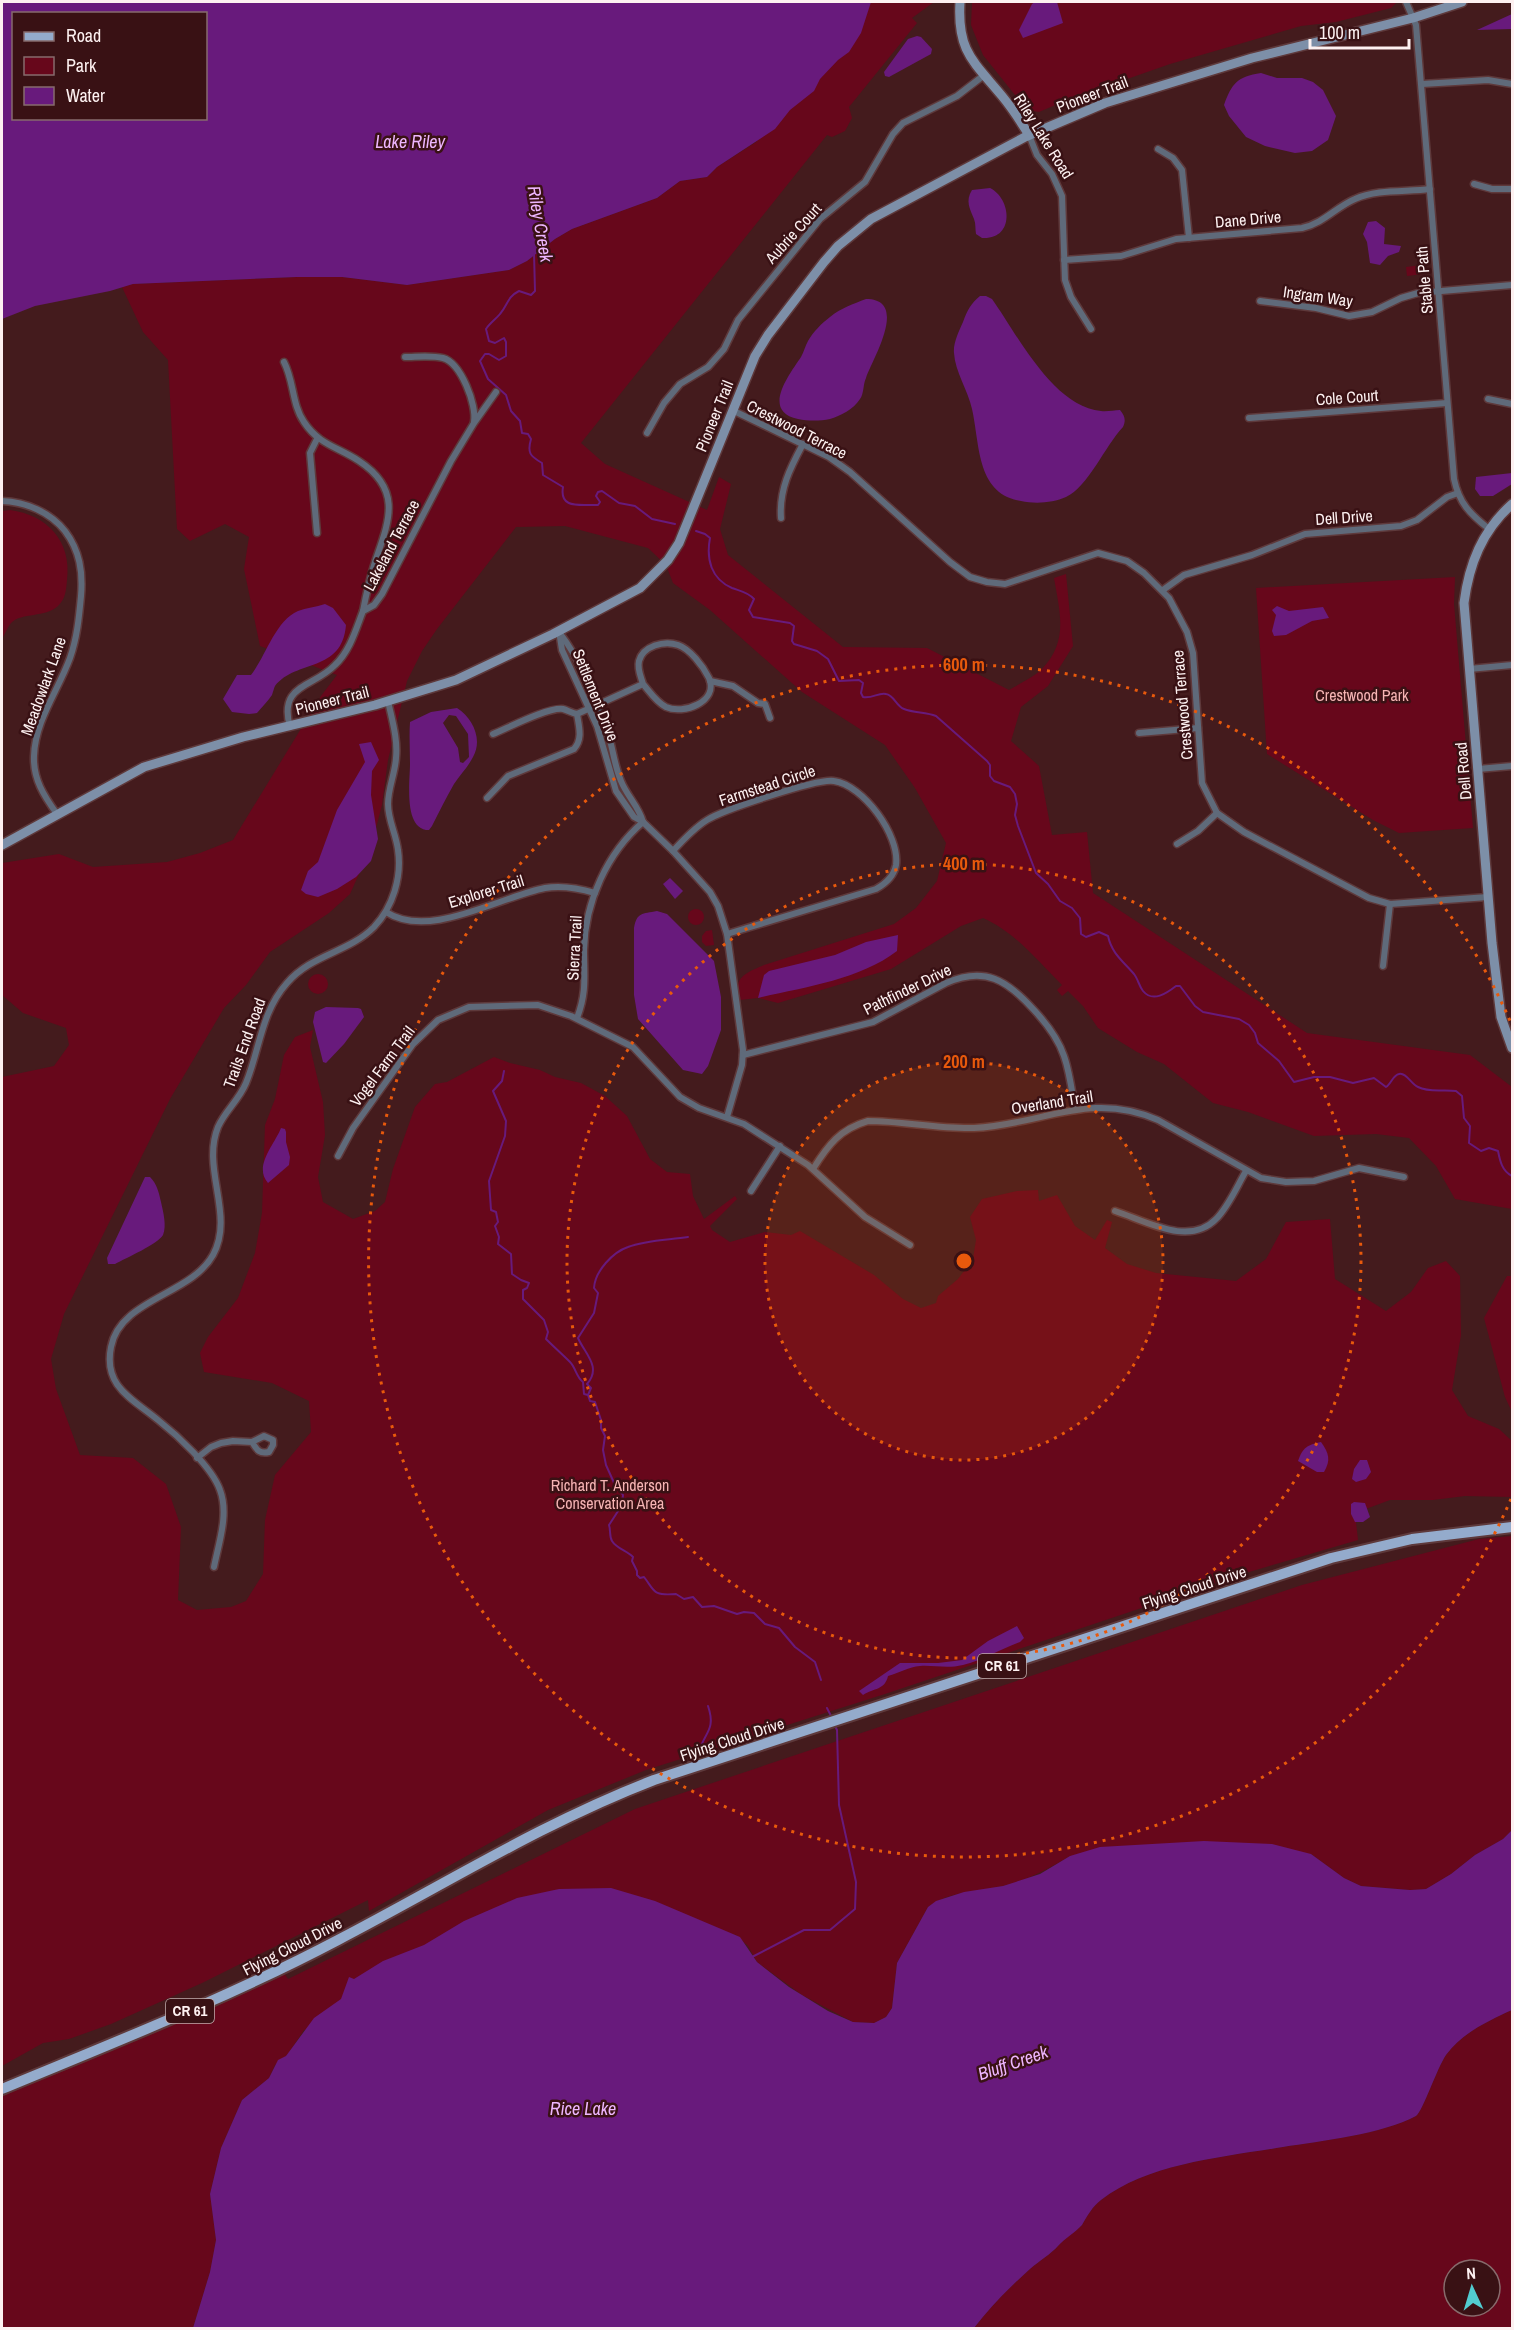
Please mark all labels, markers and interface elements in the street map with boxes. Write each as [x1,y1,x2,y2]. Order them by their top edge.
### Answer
legend [12,12,207,120]
scale bar [1310,12,1409,50]
text: 100 m [1319,20,1360,45]
text: Road [66,23,101,48]
text: Park [66,53,97,78]
street label: Pioneer Trail [1053,70,1131,118]
text: Water [66,83,105,108]
street label: Riley Lake Road [1009,89,1079,183]
water label: Lake Riley [375,129,446,154]
water label: Riley Creek [521,184,560,265]
street label: Aubrie Court [759,198,826,269]
street label: Dane Drive [1214,205,1282,233]
street label: Stable Path [1410,245,1438,315]
street label: Ingram Way [1282,280,1355,312]
street label: Pioneer Trail [690,377,738,455]
street label: Cole Court [1315,384,1379,410]
street label: Crestwood Terrace [743,394,851,464]
street label: Lakeland Terrace [358,496,424,594]
street label: Dell Drive [1315,504,1373,530]
street label: Meadowlark Lane [15,634,71,738]
street label: Settlement Drive [567,646,625,744]
street label: Crestwood Terrace [1166,649,1198,761]
text: 600 m [943,652,985,677]
street label: Pioneer Trail [293,680,371,720]
park label: Crestwood Park [1315,684,1409,706]
street label: Dell Road [1450,741,1476,801]
street label: Farmstead Circle [716,759,818,811]
text: 400 m [943,851,985,876]
street label: Explorer Trail [445,869,527,913]
street label: Sierra Trail [561,915,587,981]
street label: Pathfinder Drive [859,958,955,1020]
street label: Trails End Road [218,995,270,1091]
street label: Vogel Farm Trail [344,1021,420,1111]
text: 200 m [943,1049,985,1074]
street label: Overland Trail [1010,1085,1095,1119]
centre of rings [954,1251,974,1271]
park label: Richard T. Anderson Conservation Area [551,1474,669,1514]
street label: Flying Cloud Drive [1139,1560,1249,1614]
road number: CR 61 [978,1654,1026,1678]
street label: Flying Cloud Drive [677,1712,787,1766]
street label: Flying Cloud Drive [239,1912,345,1980]
road number: CR 61 [166,1999,214,2023]
water label: Bluff Creek [974,2039,1052,2086]
water label: Rice Lake [550,2096,616,2121]
north arrow [1442,2258,1502,2318]
text: N [1465,2262,1476,2284]

